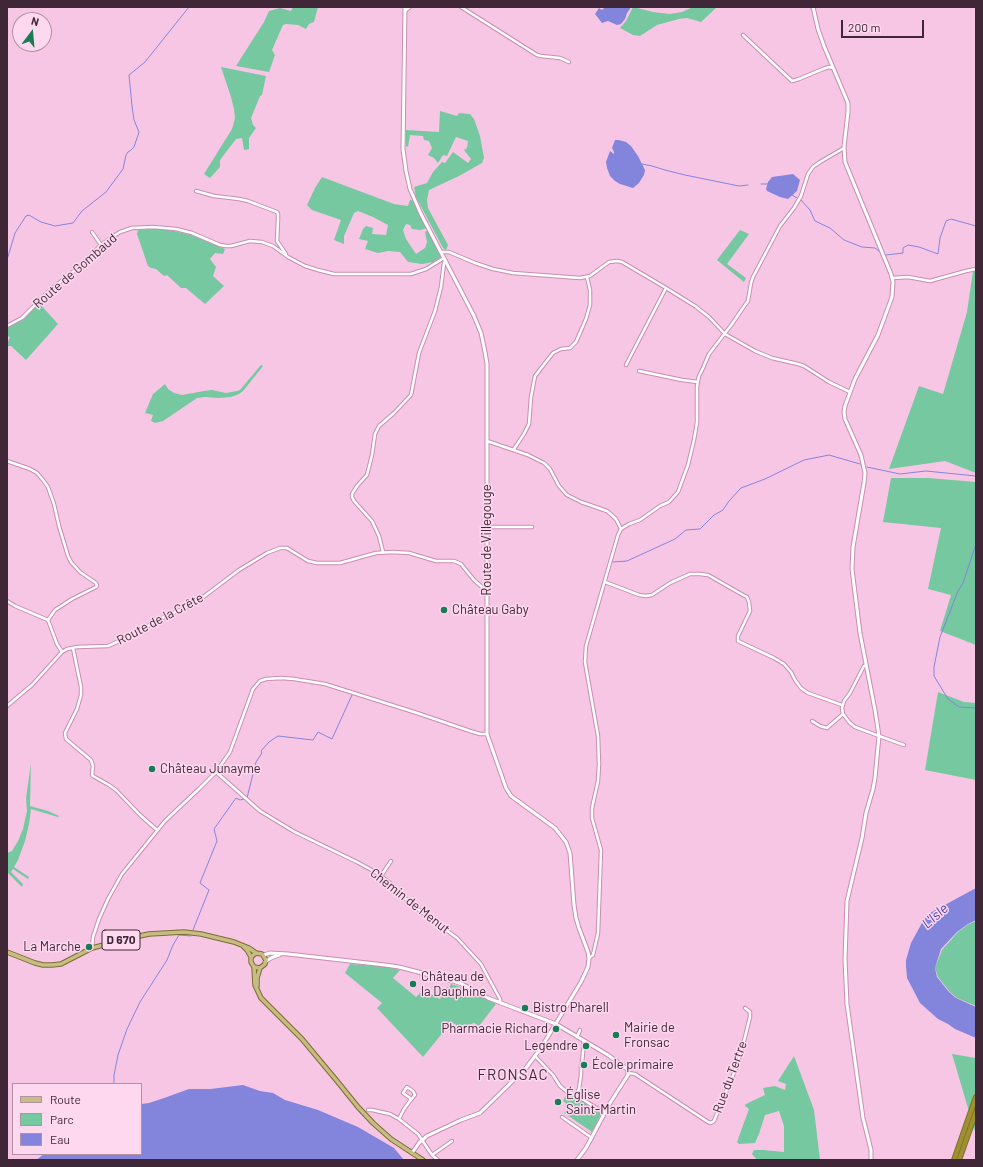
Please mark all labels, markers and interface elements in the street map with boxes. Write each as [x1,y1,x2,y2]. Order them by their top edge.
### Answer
north arrow [12,12,52,52]
scale bar [843,12,926,38]
text: N [30,14,40,28]
text: 200 m [848,20,880,34]
street label: Route de Gombaud [30,230,120,312]
street label: Route de Villegouge [479,484,495,596]
street label: Route de la Crête [114,590,206,648]
place label: Château Gaby [452,602,529,618]
marker: Château Gaby [439,605,449,615]
place label: Château Junayme [160,761,261,777]
marker: Château Junayme [147,764,157,774]
street label: Chemin de Menut [367,865,453,937]
water label: L'Isle [918,900,952,932]
road number: D 670 [102,930,140,950]
place label: La Marche [23,939,81,955]
marker: La Marche [84,942,94,952]
place label: Château de la Dauphine [421,969,486,1000]
marker: Château de la Dauphine [408,979,418,989]
place label: Bistro Pharell [533,1000,609,1016]
marker: Bistro Pharell [520,1003,530,1013]
place label: Mairie de Fronsac [624,1020,675,1051]
place label: Pharmacie Richard [441,1021,548,1037]
marker: Pharmacie Richard [551,1024,561,1034]
marker: Mairie de Fronsac [611,1030,621,1040]
place label: Legendre [524,1038,578,1054]
street label: Rue du Tertre [710,1039,750,1115]
marker: Legendre [581,1041,591,1051]
place label: École primaire [592,1057,674,1073]
marker: École primaire [579,1060,589,1070]
district label: FRONSAC [478,1066,548,1084]
legend [12,1083,142,1155]
place label: Église Saint-Martin [566,1087,636,1118]
text: Route [50,1092,81,1106]
marker: Église Saint-Martin [553,1097,563,1107]
text: Parc [50,1112,74,1126]
text: Eau [50,1132,70,1146]

